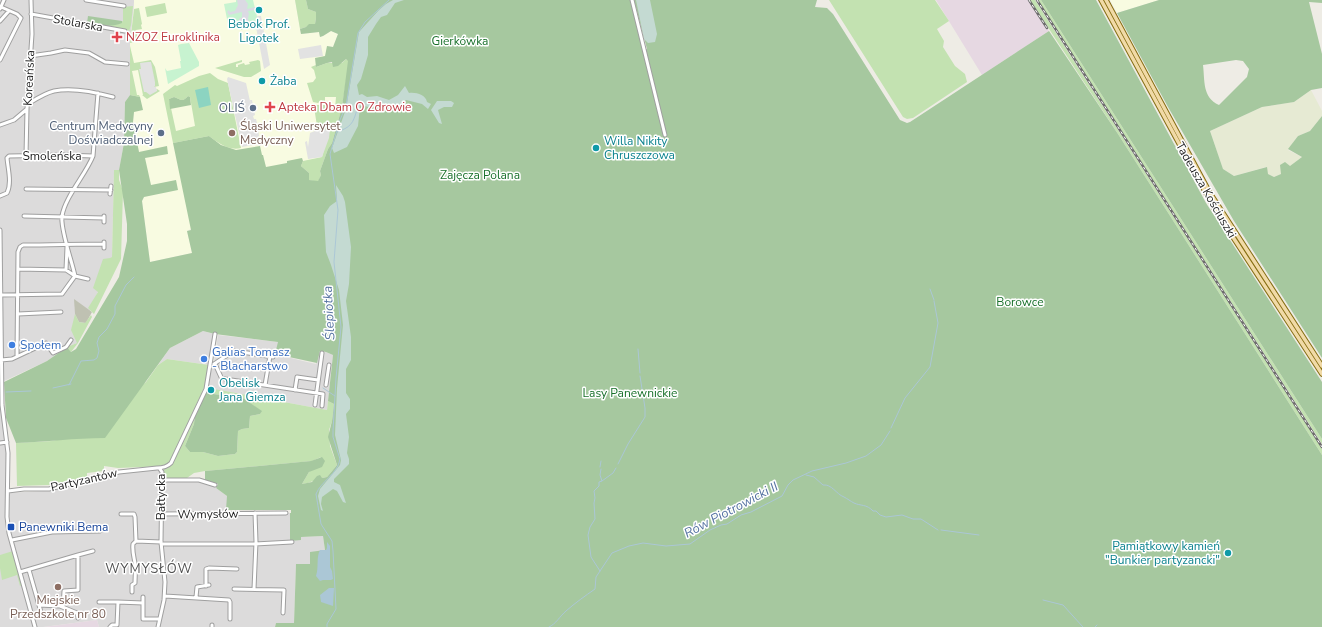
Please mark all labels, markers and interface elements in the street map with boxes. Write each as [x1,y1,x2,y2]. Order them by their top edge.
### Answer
marker: Bebok Prof. Ligotek [254,5,264,15]
street label: Stolarska [52,11,104,35]
place label: Bebok Prof. Ligotek [228,16,290,46]
place label: NZOZ Euroklinika [126,29,220,45]
marker: NZOZ Euroklinika [111,31,123,43]
park label: Gierkówka [431,33,489,49]
street label: Koreańska [20,50,38,106]
place label: Żaba [270,73,297,89]
marker: Żaba [257,76,267,86]
place label: Apteka Dbam O Zdrowie [278,99,411,115]
place label: OLIŚ [219,100,245,116]
marker: Apteka Dbam O Zdrowie [265,102,275,112]
marker: OLIŚ [248,103,258,113]
place label: Centrum Medycyny Doświadczalnej [49,118,154,148]
place label: Śląski Uniwersytet Medyczny [240,118,341,148]
marker: Centrum Medycyny Doświadczalnej [156,128,166,138]
marker: Śląski Uniwersytet Medyczny [227,128,237,138]
place label: Willa Nikity Chruszczowa [604,133,675,163]
street label: Tadeusza Kościuszki [1172,139,1240,241]
marker: Willa Nikity Chruszczowa [591,143,601,153]
street label: Smoleńska [22,148,82,164]
park label: Zajęcza Polana [440,167,520,183]
water label: Ślepiotka [318,285,339,341]
park label: Borowce [996,294,1044,310]
place label: Społem [20,337,61,353]
marker: Społem [7,340,17,350]
place label: Galias Tomasz - Blacharstwo [212,344,290,374]
marker: Galias Tomasz - Blacharstwo [199,354,209,364]
place label: Obelisk Jana Giemza [218,375,286,405]
marker: Obelisk Jana Giemza [206,385,216,395]
park label: Lasy Panewnickie [583,385,678,401]
street label: Partyzantów [49,465,119,495]
street label: Bałtycka [153,474,169,520]
water label: Rów Piotrowicki II [681,477,782,542]
street label: Wymysłów [177,505,239,523]
place label: Panewniki Bema [19,519,108,535]
marker: Panewniki Bema [6,522,16,532]
place label: Pamiątkowy kamień "Bunkier partyzancki" [1105,538,1220,568]
marker: Pamiątkowy kamień "Bunkier partyzancki" [1223,548,1233,558]
district label: WYMYSŁÓW [105,559,193,578]
marker: Miejskie Przedszkole nr 80 [53,582,63,592]
place label: Miejskie Przedszkole nr 80 [10,592,106,622]

